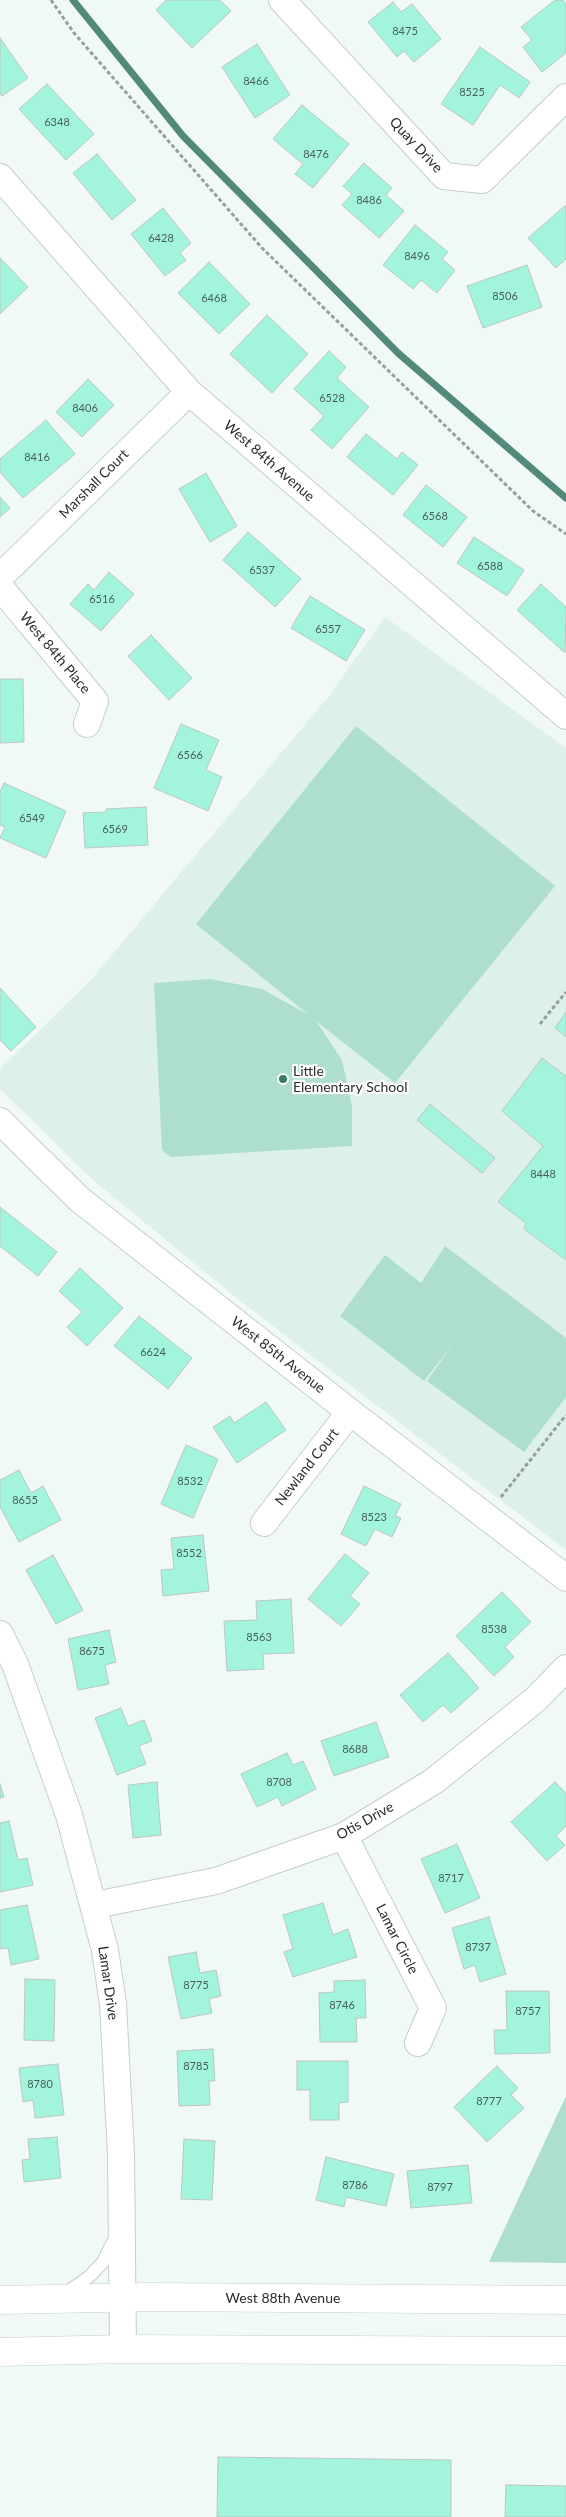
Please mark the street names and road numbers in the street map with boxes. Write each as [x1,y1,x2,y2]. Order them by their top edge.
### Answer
street label: Quay Drive [386,114,446,176]
street label: West 84th Avenue [220,417,318,505]
street label: Marshall Court [56,446,132,522]
street label: West 84th Place [16,609,94,697]
street label: West 85th Avenue [228,1313,328,1397]
street label: Newland Court [272,1425,342,1509]
street label: Otis Drive [333,1798,397,1844]
street label: Lamar Circle [372,1901,422,1977]
street label: Lamar Drive [94,1945,122,2021]
street label: West 88th Avenue [226,2290,340,2306]

